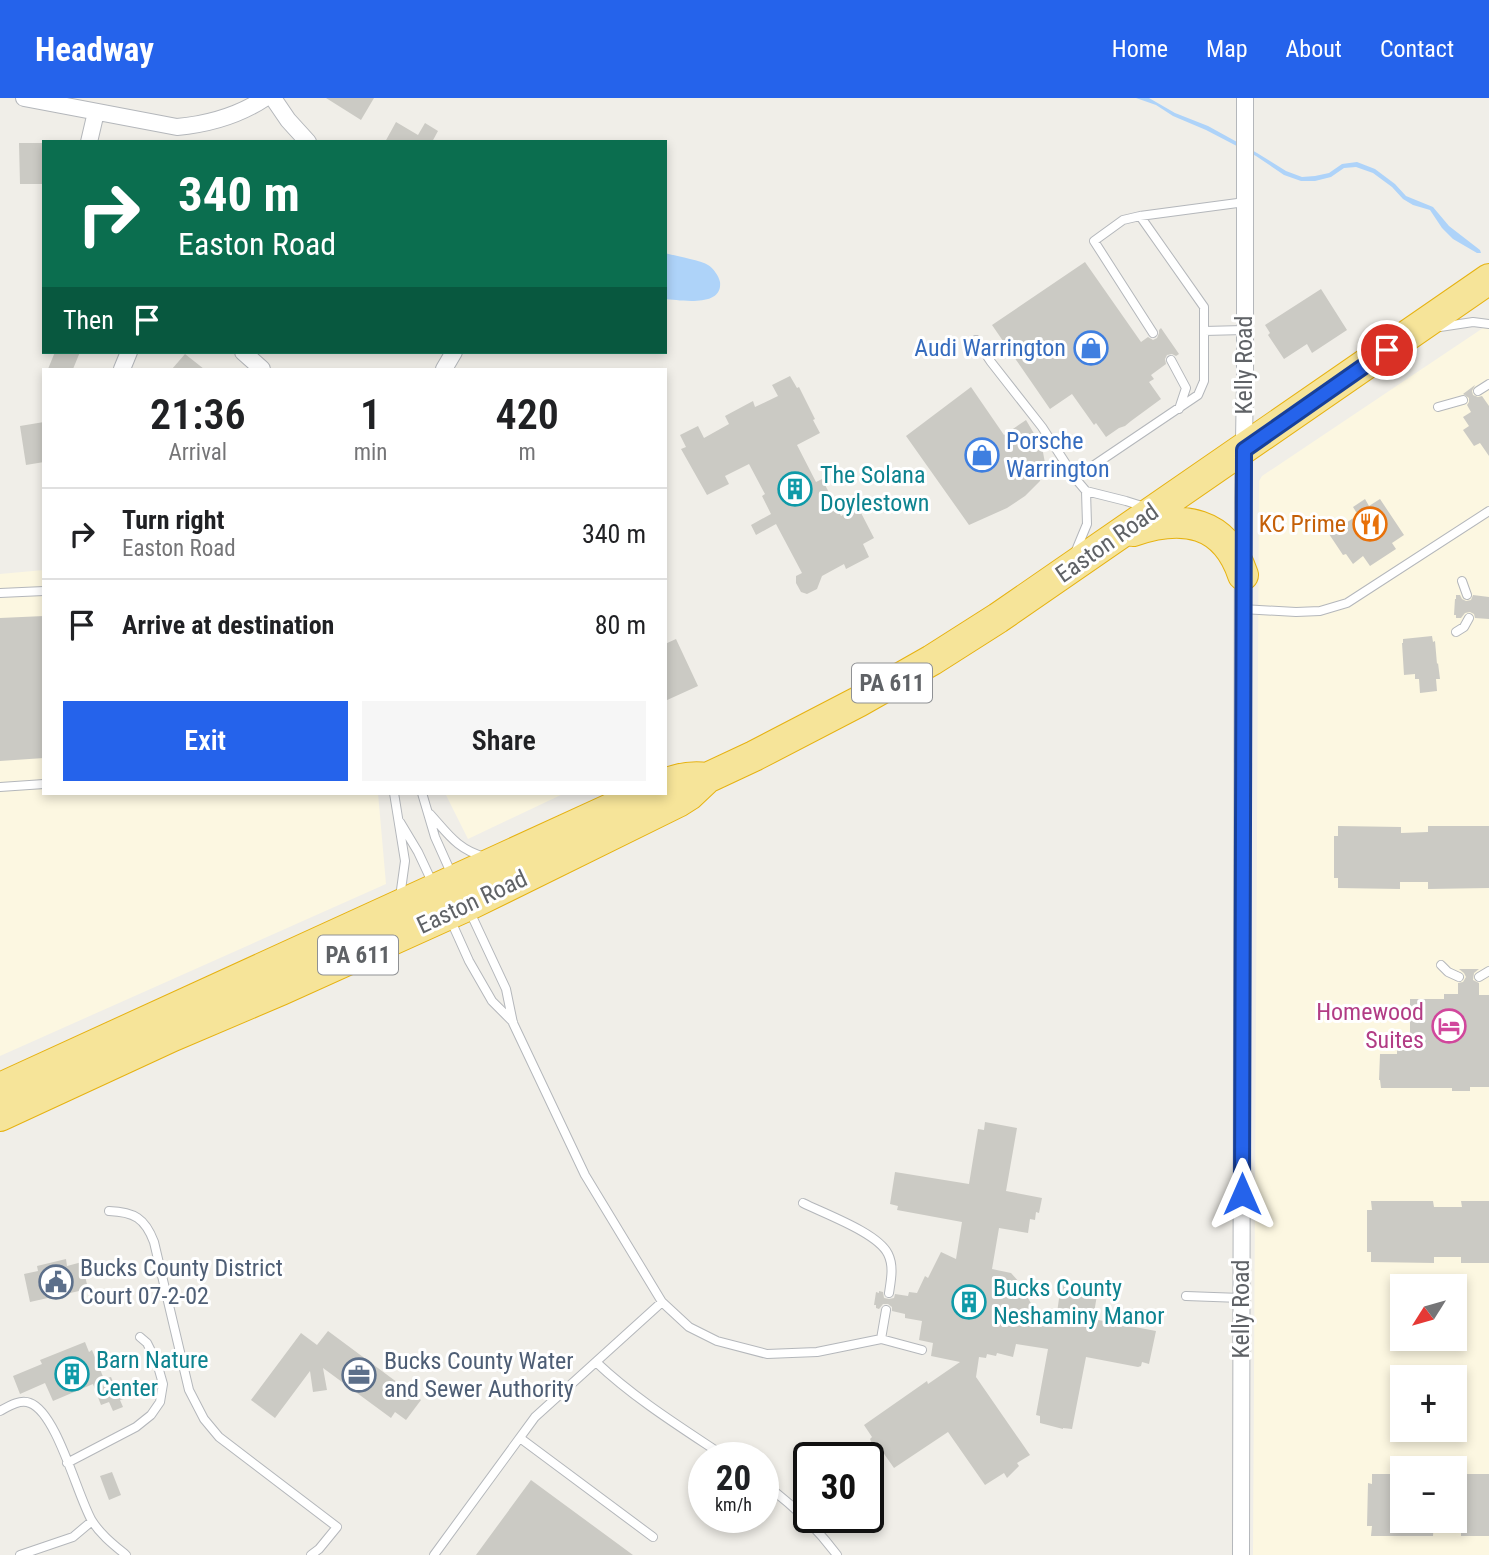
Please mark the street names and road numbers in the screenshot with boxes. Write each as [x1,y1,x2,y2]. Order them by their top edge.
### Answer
street label: Kelly Road [1230,316,1258,414]
street label: Easton Road [1050,498,1164,588]
road number: PA 611 [852,664,932,702]
street label: Easton Road [412,864,532,940]
road number: PA 611 [318,936,398,974]
street label: Kelly Road [1227,1260,1255,1358]

